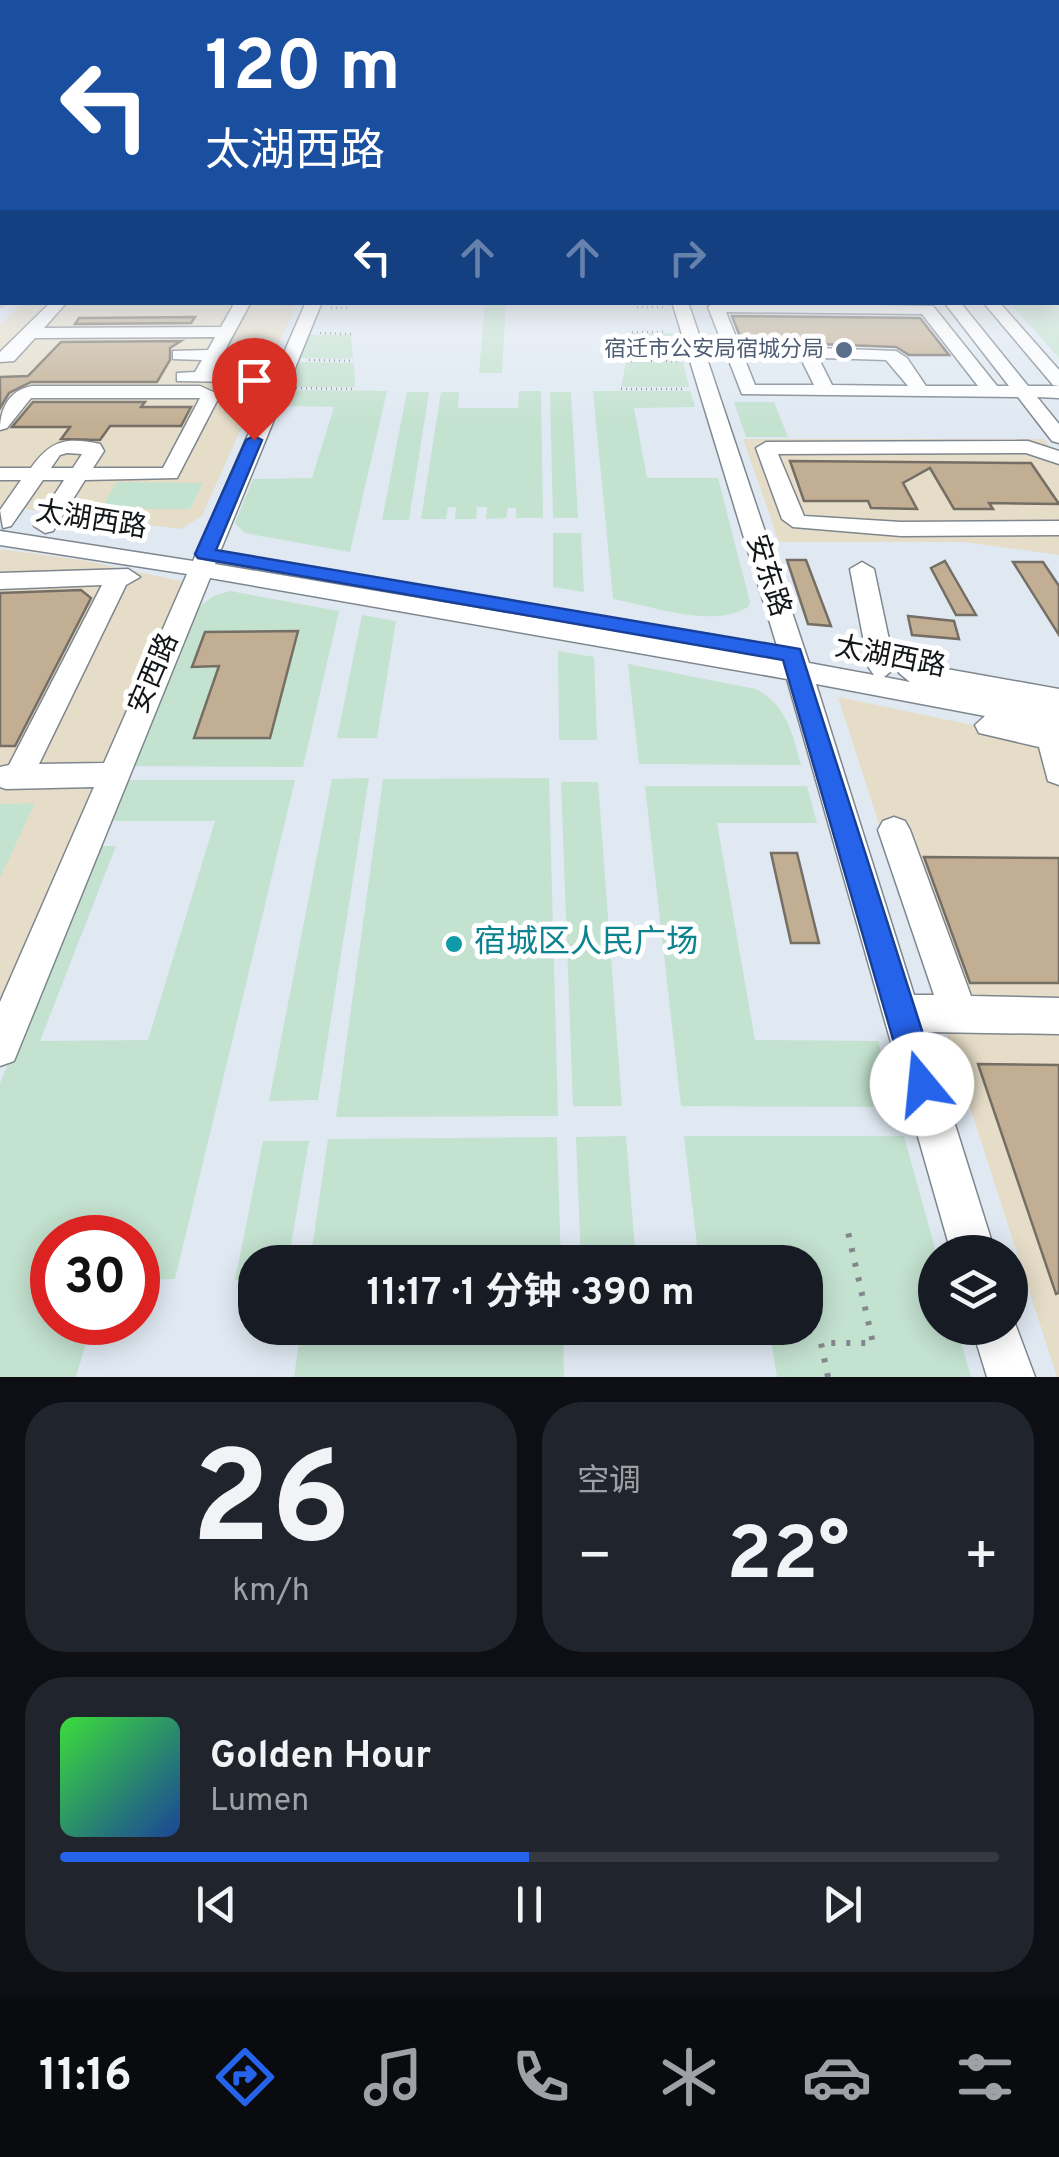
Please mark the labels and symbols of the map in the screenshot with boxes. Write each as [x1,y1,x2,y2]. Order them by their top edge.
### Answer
place label: 宿迁市公安局宿城分局 [604,337,824,364]
pin [212,338,297,441]
marker: 宿迁市公安局宿城分局 [833,339,855,361]
street label: 太湖西路 [33,494,149,548]
street label: 安东路 [737,530,797,622]
street label: 安西路 [122,628,188,720]
street label: 太湖西路 [832,630,948,686]
place label: 宿城区人民广场 [474,924,698,964]
marker: 宿城区人民广场 [443,933,465,955]
position arrow [870,1032,974,1136]
speed limit sign: 30 [30,1215,160,1345]

